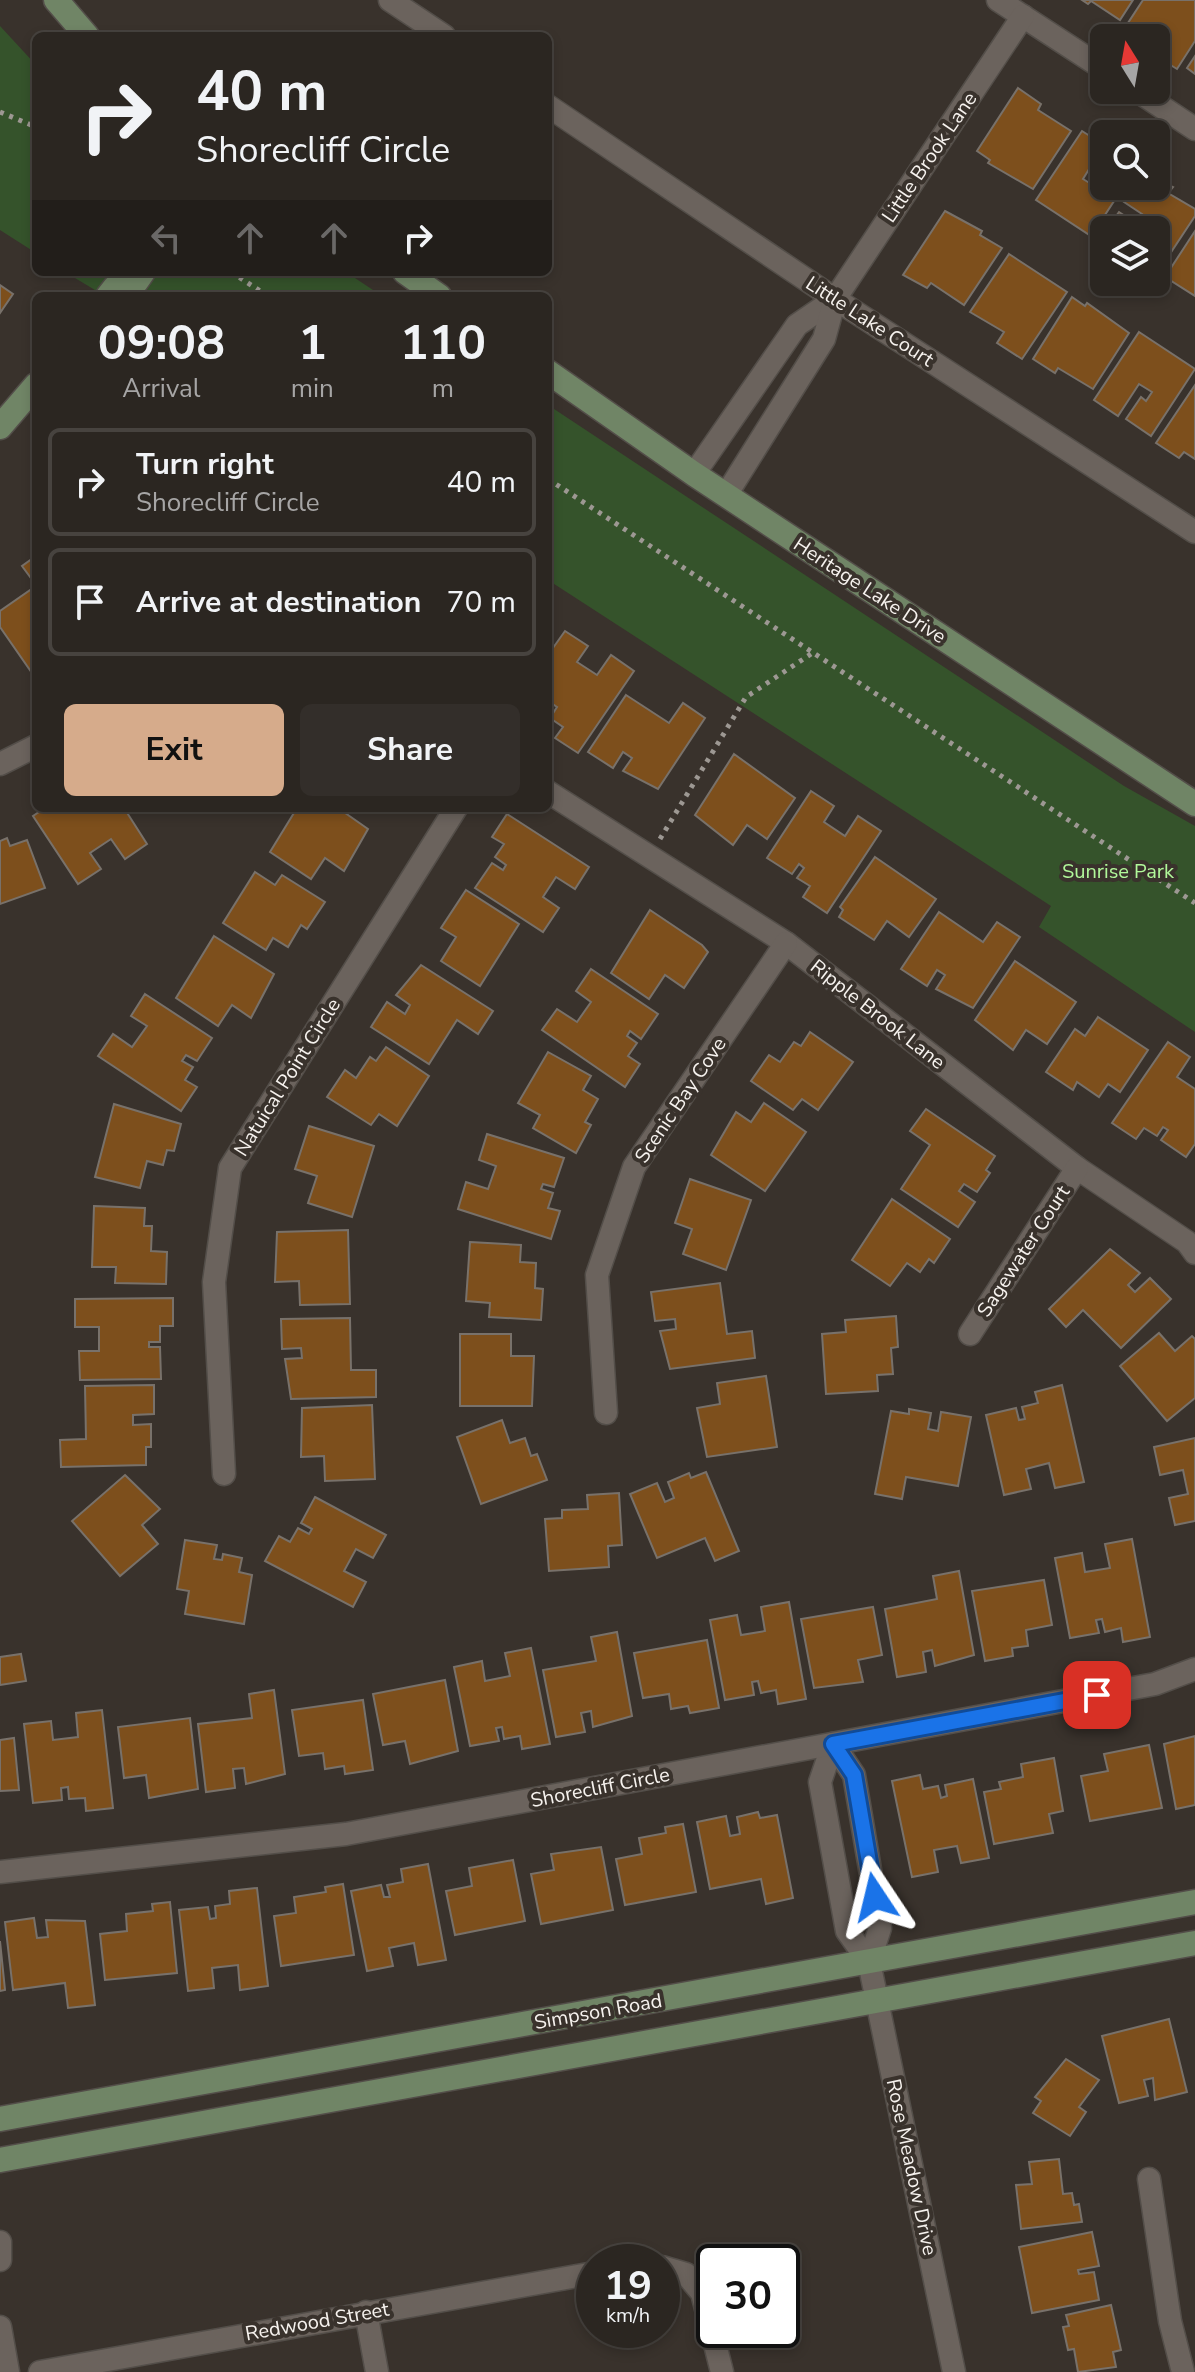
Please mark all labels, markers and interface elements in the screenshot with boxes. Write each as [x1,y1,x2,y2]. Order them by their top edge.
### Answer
north arrow [1090,24,1170,104]
map controls [1090,24,1170,296]
text: 40 m [196,53,327,130]
icon: right [64,64,168,168]
street label: Little Brook Lane [876,87,983,228]
button: search [1090,120,1170,200]
text: Shorecliff Circle [196,126,450,175]
icon: left [144,216,188,260]
icon: ahead [228,216,272,260]
icon: ahead [312,216,356,260]
icon: right [396,216,440,260]
button: layers [1090,216,1170,296]
street label: Little Lake Court [800,270,940,373]
text: 09:08 [98,310,225,376]
text: 1 [298,310,327,376]
text: 110 [400,310,486,376]
text: Arrival [122,371,201,406]
text: min [291,371,334,406]
text: m [432,371,454,406]
text: Turn right [136,444,274,485]
icon: right [68,460,112,504]
text: 40 m [447,462,516,503]
text: Shorecliff Circle [136,485,320,520]
street label: Heritage Lake Drive [788,531,951,650]
icon: arrive [68,580,112,624]
text: Arrive at destination [136,582,421,623]
text: 70 m [447,582,516,623]
button: Exit [64,704,284,796]
button: Share [300,704,520,796]
park label: Sunrise Park [1062,858,1175,885]
street label: Ripple Brook Lane [805,953,951,1076]
street label: Natuical Point Circle [228,993,347,1161]
street label: Scenic Bay Cove [628,1032,733,1169]
street label: Sagewater Court [971,1179,1077,1322]
pin [1063,1661,1131,1729]
icon: arrive [1075,1673,1119,1717]
street label: Shorecliff Circle [528,1761,672,1814]
position arrow [833,1855,917,1939]
street label: Simpson Road [532,1987,664,2036]
street label: Rose Meadow Drive [880,2076,943,2258]
speed limit sign: 30 [696,2244,800,2348]
text: 19 [604,2259,652,2313]
street label: Redwood Street [243,2295,392,2347]
text: km/h [606,2302,650,2329]

